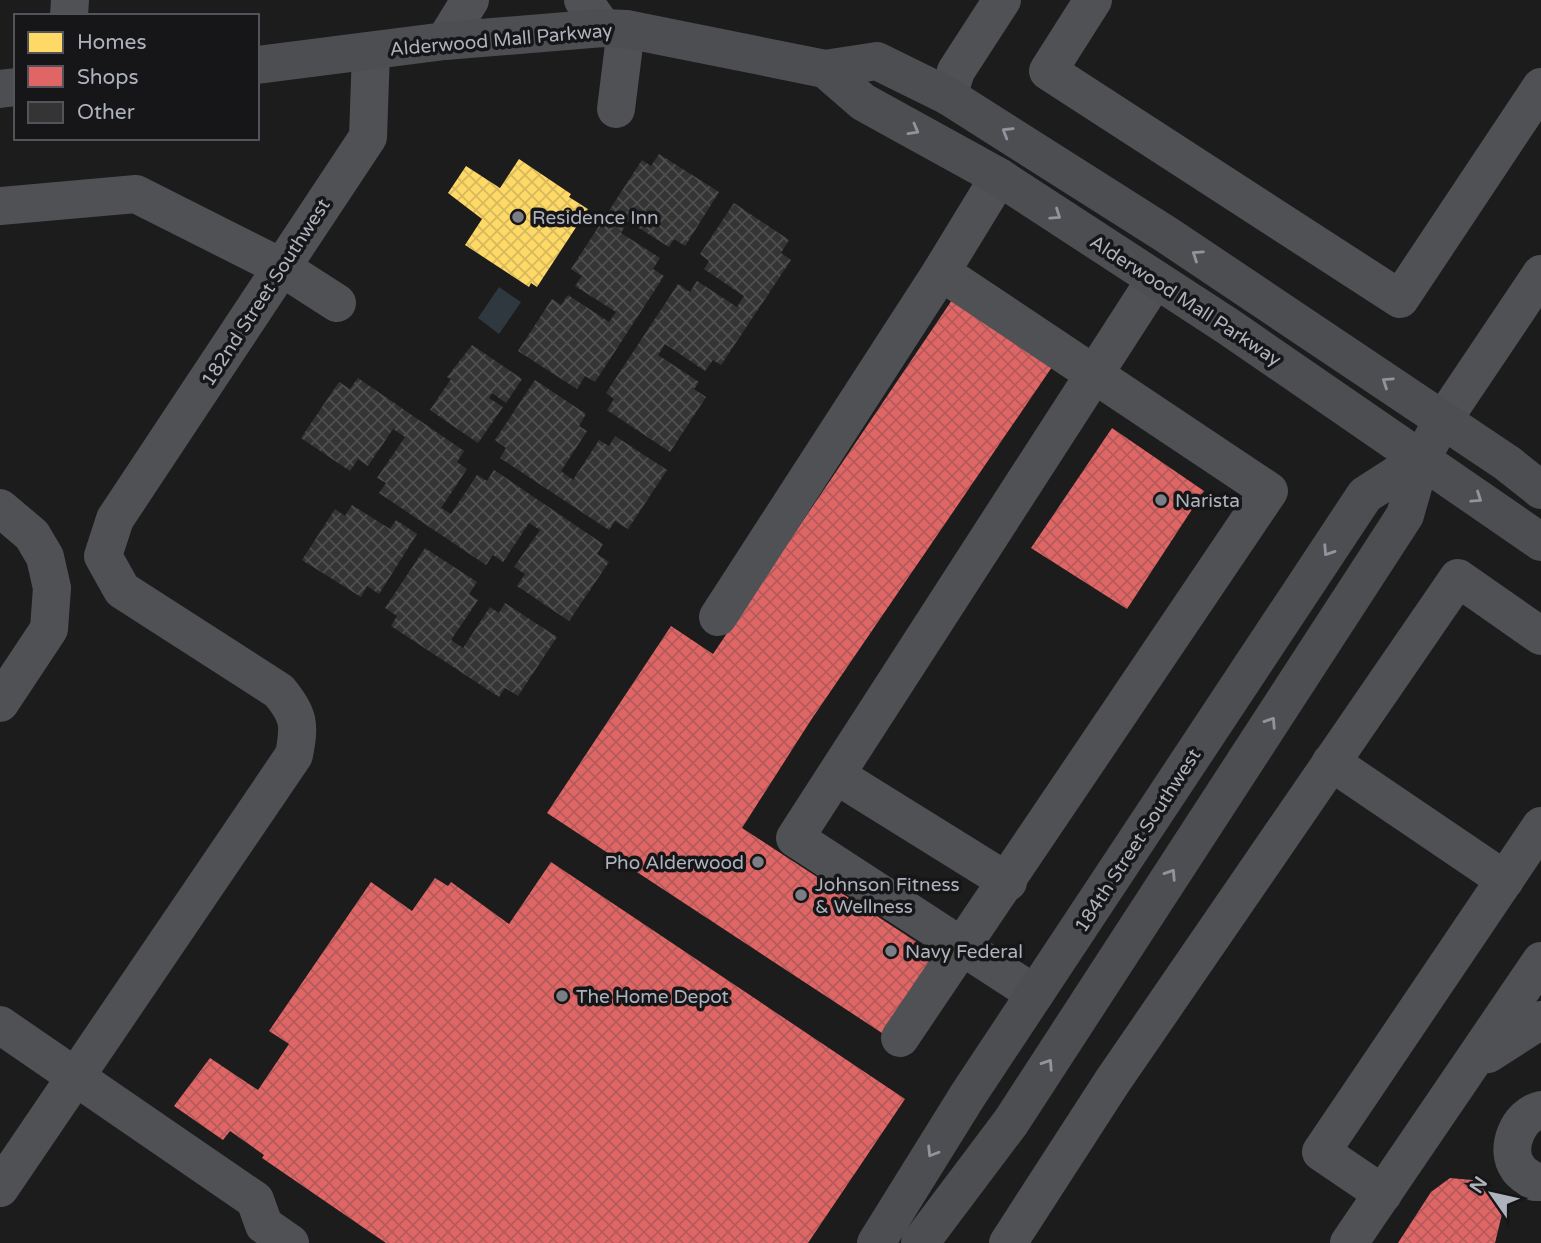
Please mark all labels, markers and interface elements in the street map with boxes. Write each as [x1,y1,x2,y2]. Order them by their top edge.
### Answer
legend [14,14,259,140]
street label: Alderwood Mall Parkway [389,19,613,61]
text: Homes [77,30,147,55]
text: Shops [77,65,139,90]
text: Other [77,100,135,125]
one-way arrow [907,122,919,135]
one-way arrow [1001,127,1014,140]
street label: 182nd Street Southwest [197,195,335,390]
one-way arrow [1048,206,1061,219]
place label: Residence Inn [532,207,659,229]
marker: Residence Inn [510,209,526,225]
street label: Alderwood Mall Parkway [1086,231,1285,371]
one-way arrow [1192,251,1205,264]
one-way arrow [1381,377,1394,390]
place label: Narista [1175,490,1240,512]
one-way arrow [1469,490,1482,503]
marker: Narista [1153,492,1169,508]
one-way arrow [1323,544,1336,557]
one-way arrow [1262,717,1275,730]
street label: 184th Street Southwest [1070,745,1205,936]
place label: Pho Alderwood [604,852,744,874]
marker: Pho Alderwood [750,854,766,870]
one-way arrow [1163,868,1176,881]
place label: Johnson Fitness & Wellness [815,874,960,918]
marker: Johnson Fitness & Wellness [793,887,809,903]
place label: Navy Federal [905,941,1023,963]
marker: Navy Federal [883,943,899,959]
place label: The Home Depot [576,986,729,1008]
marker: The Home Depot [554,988,570,1004]
one-way arrow [1039,1059,1052,1072]
one-way arrow [928,1145,941,1158]
north arrow [1457,1159,1527,1229]
text: N [1465,1173,1492,1198]

